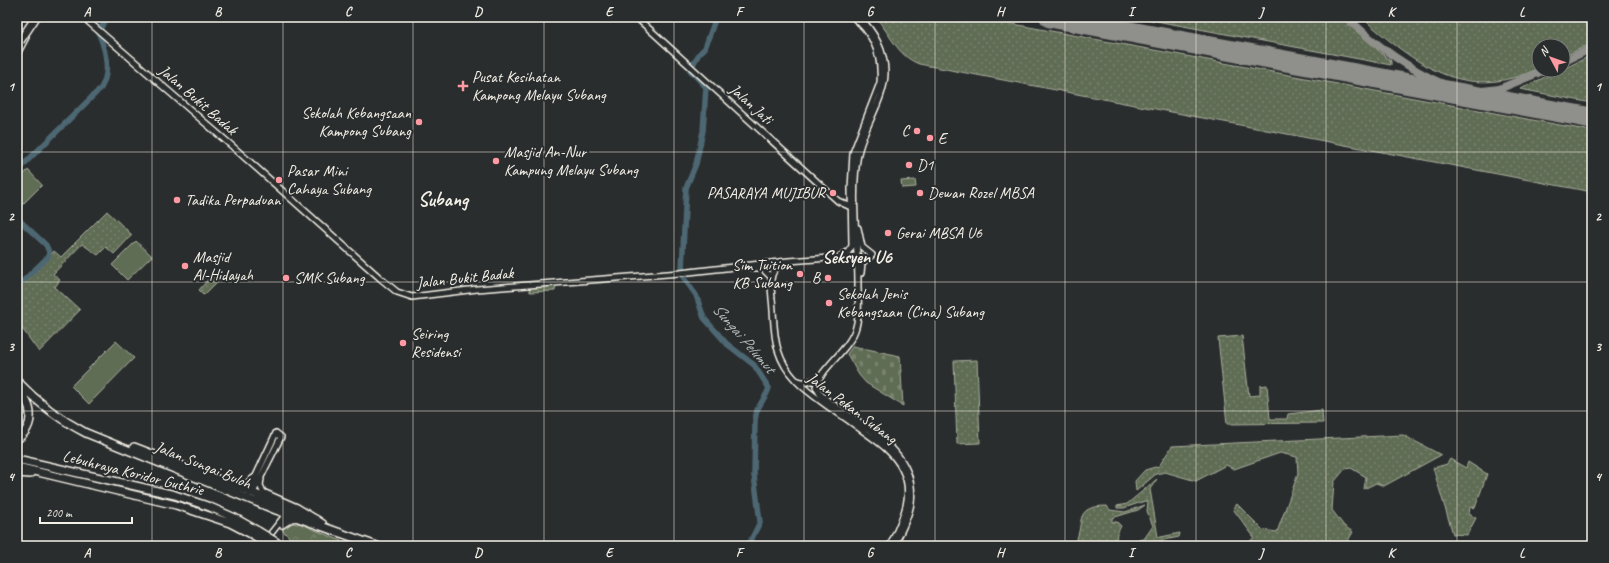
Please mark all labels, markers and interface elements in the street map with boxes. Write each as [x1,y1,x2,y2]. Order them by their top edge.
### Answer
text: A [84,4,92,20]
text: B [215,4,223,20]
text: C [345,4,353,20]
text: D [474,4,483,20]
text: E [606,4,615,20]
text: F [736,4,745,20]
text: G [867,4,875,20]
text: H [996,4,1006,20]
text: I [1128,4,1137,20]
text: J [1258,4,1265,20]
text: K [1388,4,1398,20]
text: L [1519,4,1526,20]
north arrow [1531,38,1571,78]
text: N [1536,43,1552,59]
street label: Jalan Bukit Badak [154,60,242,140]
place label: Pusat Kesihatan Kampong Melayu Subang [472,67,607,105]
text: 1 [8,79,16,95]
street label: Jalan Jati [724,79,778,130]
text: 1 [1595,79,1603,95]
marker: Pusat Kesihatan Kampong Melayu Subang [457,80,469,92]
place label: Sekolah Kebangsaan Kampong Subang [301,103,412,141]
marker: Sekolah Kebangsaan Kampong Subang [414,117,424,127]
place label: C [901,121,910,141]
marker: C [912,126,922,136]
place label: E [938,128,949,148]
marker: E [925,133,935,143]
place label: Masjid An-Nur Kampung Melayu Subang [504,142,639,180]
place label: D1 [917,155,934,175]
marker: Masjid An-Nur Kampung Melayu Subang [491,156,501,166]
marker: D1 [904,160,914,170]
place label: Pasar Mini Cahaya Subang [287,161,372,199]
marker: Pasar Mini Cahaya Subang [274,175,284,185]
place label: PASARAYA MUJIBUR [707,183,827,203]
place label: Dewan Rozel MBSA [928,183,1035,203]
district label: Subang [418,187,470,212]
marker: PASARAYA MUJIBUR [828,188,838,198]
marker: Dewan Rozel MBSA [915,188,925,198]
place label: Tadika Perpaduan [185,190,281,210]
marker: Tadika Perpaduan [172,195,182,205]
text: 2 [8,209,15,225]
text: 2 [1595,209,1602,225]
place label: Gerai MBSA U6 [896,223,983,243]
marker: Gerai MBSA U6 [883,228,893,238]
district label: Seksyen U6 [822,246,893,268]
place label: Masjid Al-Hidayah [193,247,254,285]
place label: Sim Tuition KB Subang [732,255,793,293]
marker: Masjid Al-Hidayah [180,261,190,271]
street label: Jalan Bukit Badak [415,263,516,293]
place label: SMK Subang [294,268,366,288]
place label: B [812,268,822,288]
marker: Sim Tuition KB Subang [795,269,805,279]
marker: SMK Subang [281,273,291,283]
marker: B [823,273,833,283]
place label: Sekolah Jenis Kebangsaan (Cina) Subang [837,284,985,322]
marker: Sekolah Jenis Kebangsaan (Cina) Subang [824,298,834,308]
water label: Sungai Pelumut [708,299,782,380]
place label: Seiring Residensi [411,324,462,362]
marker: Seiring Residensi [398,338,408,348]
text: 3 [8,339,15,355]
text: 3 [1595,339,1602,355]
street label: Jalan Pekan Subang [802,367,902,449]
street label: Jalan Sungai Buloh [151,436,255,494]
street label: Lebuhraya Koridor Guthrie [61,446,207,501]
text: 4 [8,469,16,485]
text: 4 [1595,469,1603,485]
scale bar [40,499,132,525]
text: 200 m [46,505,73,521]
text: A [84,545,92,561]
text: B [215,545,223,561]
text: C [345,545,353,561]
text: D [474,545,483,561]
text: E [606,545,615,561]
text: F [736,545,745,561]
text: G [867,545,875,561]
text: H [996,545,1006,561]
text: I [1128,545,1137,561]
text: J [1258,545,1265,561]
text: K [1388,545,1398,561]
text: L [1519,545,1526,561]

